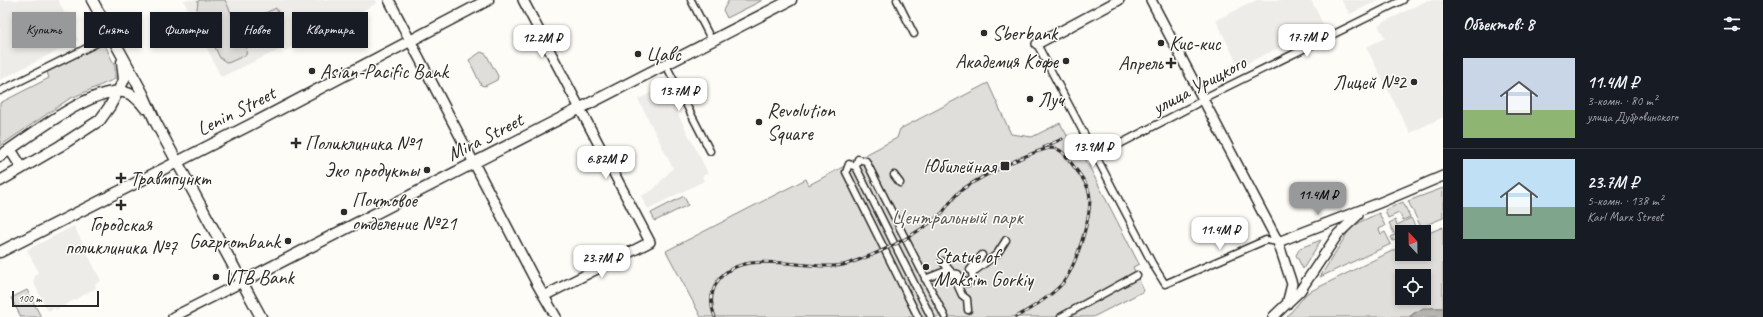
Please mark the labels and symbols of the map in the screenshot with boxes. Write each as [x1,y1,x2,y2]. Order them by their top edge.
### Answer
place label: Sberbank [992,21,1059,46]
pin: 17.7M ₽ [1270,24,1344,58]
pin: 12.2M ₽ [505,25,579,59]
marker: Sberbank [979,28,989,38]
place label: Кис-кис [1169,31,1222,56]
marker: Кис-кис [1156,38,1166,48]
place label: Цавс [646,42,682,67]
marker: Цавс [633,49,643,59]
place label: Академия Кофе [955,49,1059,74]
street label: улица Урицкого [1147,49,1251,121]
place label: Апрель [1118,51,1164,76]
marker: Академия Кофе [1061,56,1071,66]
marker: Апрель [1166,58,1176,68]
place label: Asian-Pacific Bank [320,59,450,84]
marker: Asian-Pacific Bank [307,66,317,76]
place label: Лицей №2 [1333,70,1408,95]
marker: Лицей №2 [1409,77,1419,87]
pin: 13.7M ₽ [642,78,716,112]
street label: Lenin Street [193,80,282,141]
place label: Луч [1038,87,1066,112]
marker: Луч [1025,94,1035,104]
place label: Revolution Square [767,98,836,146]
street label: Mira Street [443,106,529,167]
marker: Revolution Square [754,117,764,127]
place label: Поликлиника №1 [305,131,423,156]
pin: 13.9M ₽ [1056,134,1130,168]
marker: Поликлиника №1 [290,137,302,149]
pin: 6.82M ₽ [569,146,643,180]
place label: Юбилейная [924,154,998,179]
place label: Эко продукты [324,158,420,183]
marker: Юбилейная [999,160,1011,172]
marker: Эко продукты [422,165,432,175]
place label: Травмпункт [130,166,212,191]
marker: Травмпункт [115,172,127,184]
pin: 11.4M ₽ [1281,182,1355,216]
place label: Почтовое отделение №21 [352,188,457,236]
marker: Городская поликлиника №7 [115,199,127,211]
park label: Центральный парк [891,205,1024,230]
marker: Почтовое отделение №21 [339,207,349,217]
place label: Городская поликлиника №7 [65,212,178,260]
pin: 11.4M ₽ [1183,217,1257,251]
north arrow [1395,225,1431,261]
place label: Gazprombank [189,229,282,254]
marker: Gazprombank [283,236,293,246]
place label: Statue of Maksim Gorkiy [934,244,1035,292]
pin: 23.7M ₽ [565,245,639,279]
marker: Statue of Maksim Gorkiy [921,262,931,272]
place label: VTB Bank [224,265,296,290]
marker: VTB Bank [211,272,221,282]
scale bar [12,289,99,308]

